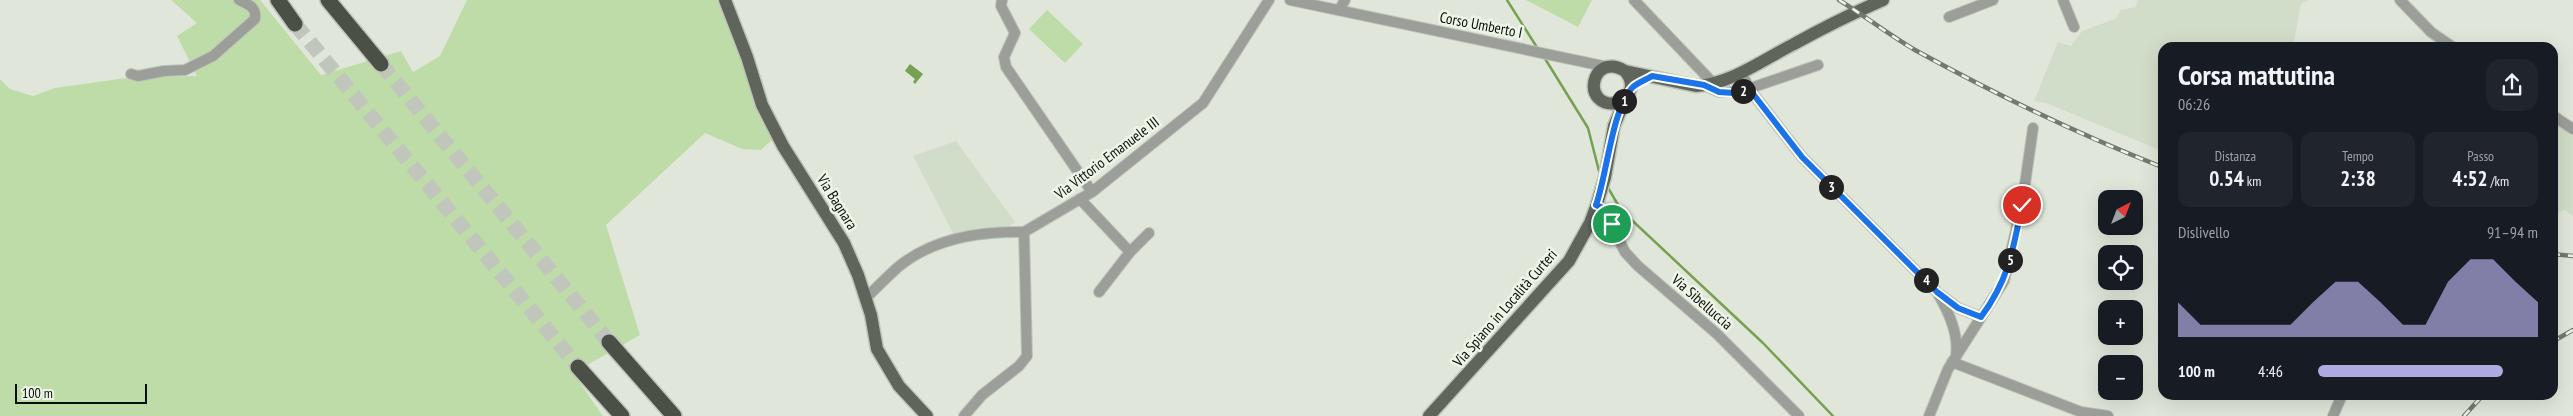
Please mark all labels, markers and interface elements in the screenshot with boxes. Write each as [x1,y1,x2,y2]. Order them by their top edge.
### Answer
street label: Corso Umberto I [1438,7,1524,42]
text: Corsa mattutina [2178,56,2335,93]
button: share [2486,59,2538,111]
pin: 2 [1730,78,1756,104]
text: 2 [1740,82,1747,100]
pin: 1 [1612,88,1636,114]
text: 1 [1621,92,1628,110]
text: 06:26 [2178,94,2210,114]
street label: Via Vittorio Emanuele III [1050,112,1163,204]
text: Distanza [2215,147,2256,165]
text: Tempo [2342,147,2374,165]
text: Passo [2467,147,2494,165]
text: 0.54 [2209,165,2244,192]
text: 2:38 [2340,165,2376,192]
text: 4:52 [2452,165,2488,192]
street label: Via Bagnara [813,170,862,233]
text: km [2244,172,2261,190]
text: /km [2488,172,2509,190]
pin: 3 [1818,174,1844,200]
text: 3 [1828,178,1835,196]
pin [2001,184,2043,226]
north arrow [2098,190,2142,235]
map controls [2098,190,2143,400]
icon: check [2008,191,2036,219]
pin [1591,203,1633,245]
icon: arrive [1598,210,1626,238]
text: Dislivello [2178,222,2230,242]
text: 91–94 m [2487,222,2538,242]
street label: Via Spiano in Località Curteri [1448,245,1561,371]
button: locate [2098,245,2143,290]
pin: 5 [1998,248,2022,272]
text: 5 [2007,251,2014,269]
pin: 4 [1914,268,1938,292]
street label: Via Sibelluccia [1667,269,1737,333]
text: 4 [1923,271,1930,289]
button: + [2098,300,2143,345]
button: − [2098,355,2143,400]
text: 100 m [2178,361,2215,381]
text: 4:46 [2258,361,2283,381]
scale bar [15,381,148,404]
text: 100 m [22,384,53,402]

